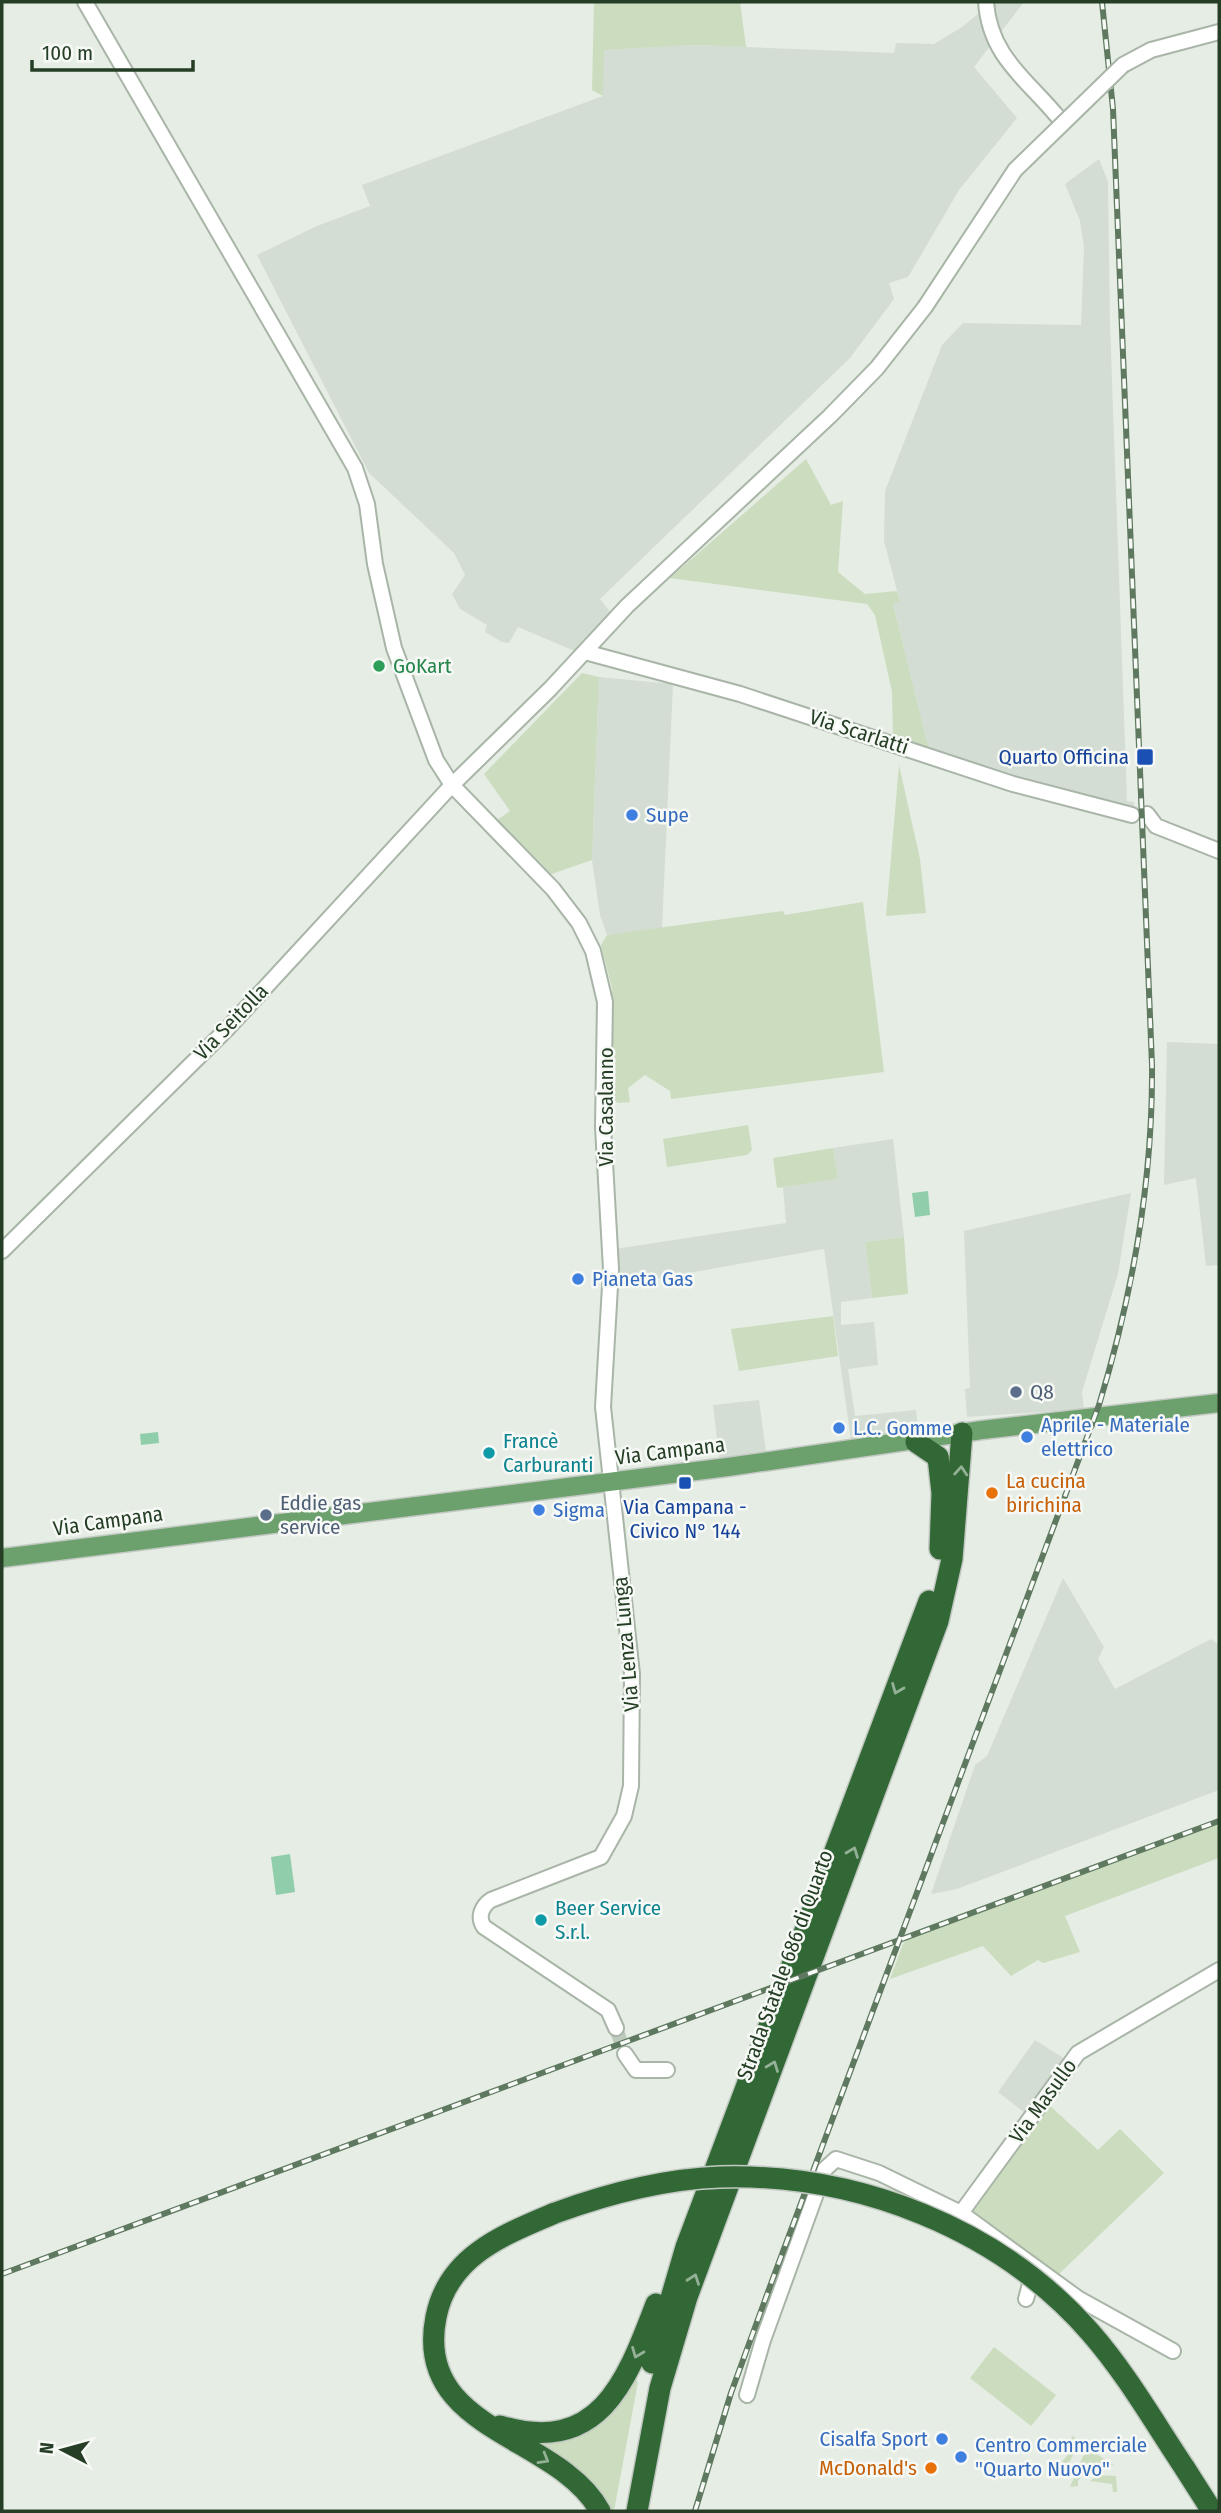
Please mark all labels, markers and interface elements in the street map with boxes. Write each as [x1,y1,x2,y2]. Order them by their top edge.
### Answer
scale bar [32,28,192,72]
text: 100 m [42,40,93,66]
place label: GoKart [393,653,452,679]
marker: GoKart [371,658,387,674]
street label: Via Scarlatti [806,704,912,760]
place label: Quarto Officina [998,744,1129,770]
marker: Quarto Officina [1135,747,1155,767]
place label: Supe [646,802,689,828]
marker: Supe [624,807,640,823]
street label: Via Seitolla [188,978,274,1066]
street label: Via Casalanno [593,1047,619,1167]
place label: Pianeta Gas [592,1266,693,1292]
marker: Pianeta Gas [570,1271,586,1287]
place label: Q8 [1030,1379,1054,1405]
marker: Q8 [1008,1384,1024,1400]
place label: Aprile - Materiale elettrico [1041,1412,1190,1462]
place label: L.C. Gomme [853,1415,952,1441]
marker: L.C. Gomme [831,1420,847,1436]
place label: Francè Carburanti [503,1428,593,1478]
marker: Aprile - Materiale elettrico [1019,1429,1035,1445]
street label: Via Campana [613,1431,727,1471]
marker: Francè Carburanti [481,1445,497,1461]
one-way arrow [953,1465,968,1476]
place label: La cucina birichina [1006,1468,1086,1518]
marker: Via Campana - Civico N° 144 [677,1475,693,1491]
marker: La cucina birichina [984,1485,1000,1501]
place label: Eddie gas service [280,1490,361,1540]
place label: Via Campana - Civico N° 144 [623,1494,747,1544]
place label: Sigma [553,1497,605,1523]
street label: Via Campana [51,1500,165,1542]
marker: Sigma [531,1502,547,1518]
marker: Eddie gas service [258,1507,274,1523]
street label: Via Lenza Lunga [607,1575,645,1713]
one-way arrow [891,1683,905,1695]
street label: Strada Statale 686 di Quarto [731,1846,839,2084]
one-way arrow [844,1847,858,1859]
place label: Beer Service S.r.l. [555,1895,661,1945]
marker: Beer Service S.r.l. [533,1912,549,1928]
street label: Via Masullo [1004,2054,1082,2148]
one-way arrow [765,2060,779,2072]
one-way arrow [686,2273,700,2285]
one-way arrow [631,2346,645,2358]
north arrow [28,2415,98,2485]
place label: Cisalfa Sport [820,2426,928,2452]
marker: Cisalfa Sport [934,2431,950,2447]
place label: Centro Commerciale "Quarto Nuovo" [975,2432,1147,2482]
text: N [35,2441,59,2455]
marker: Centro Commerciale "Quarto Nuovo" [953,2449,969,2465]
one-way arrow [537,2451,549,2464]
place label: McDonald's [819,2455,917,2481]
marker: McDonald's [923,2460,939,2476]

